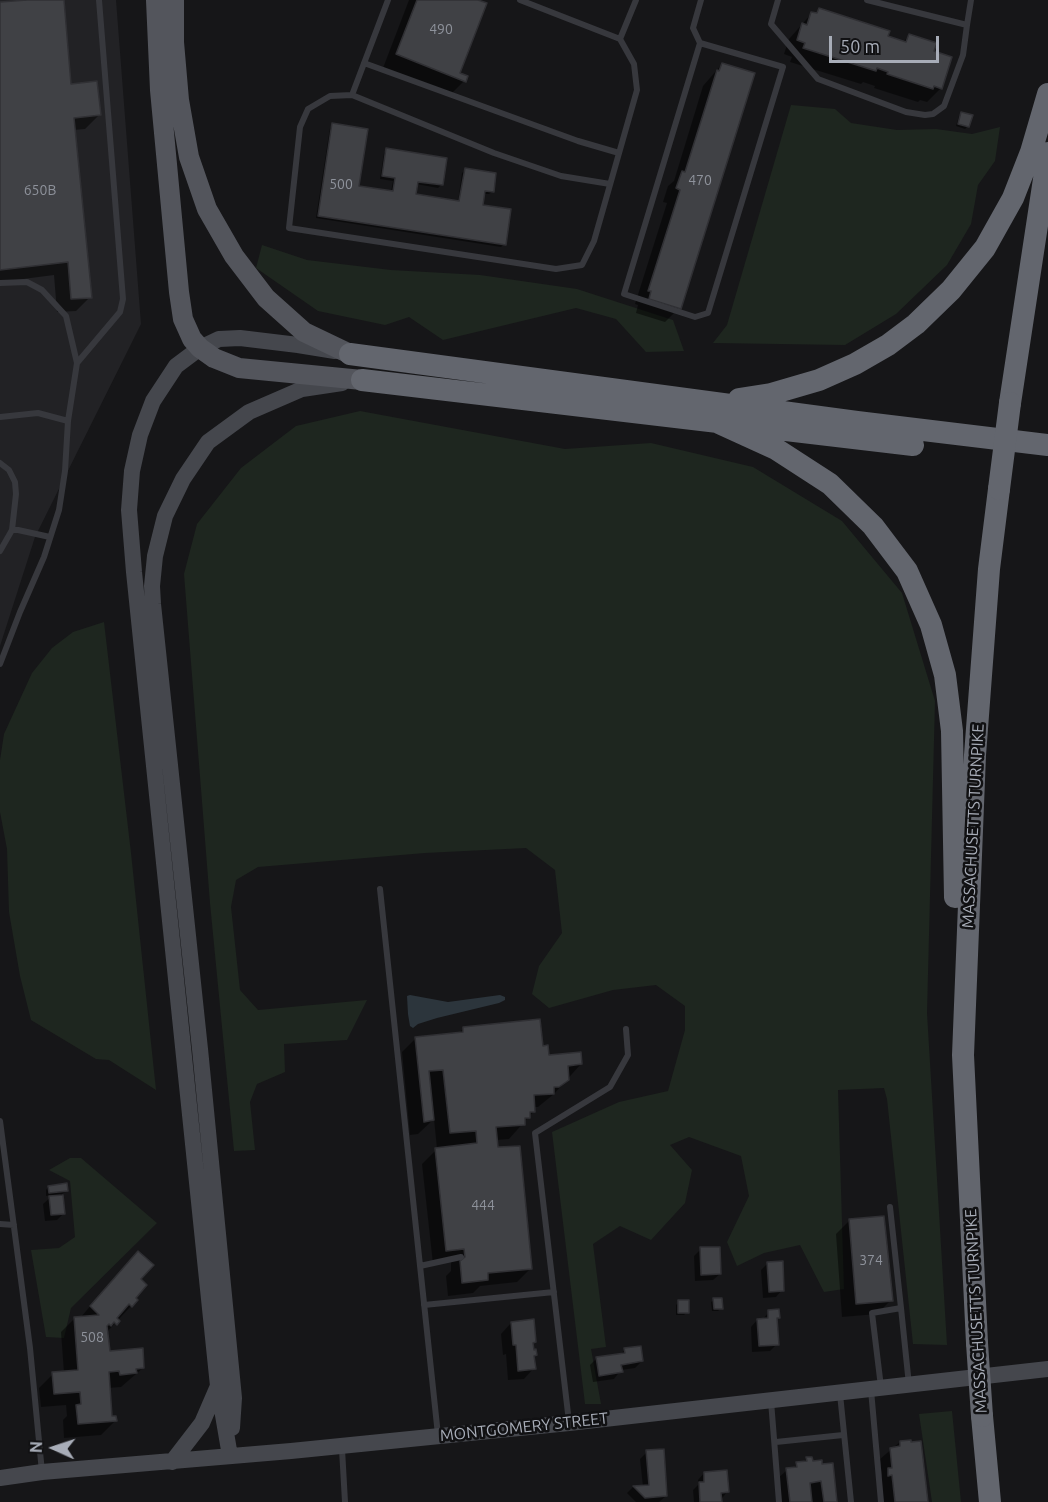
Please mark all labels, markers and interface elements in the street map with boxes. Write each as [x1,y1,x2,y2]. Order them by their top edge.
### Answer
house number: 490 [429,21,453,37]
scale bar [832,24,942,62]
text: 50 m [840,36,880,56]
house number: 470 [688,172,712,188]
house number: 500 [329,176,353,192]
house number: 650B [24,182,56,198]
street label: MASSACHUSETTS TURNPIKE [958,723,988,929]
house number: 444 [471,1197,495,1213]
street label: MASSACHUSETTS TURNPIKE [961,1208,991,1414]
house number: 374 [859,1252,883,1268]
house number: 508 [80,1329,104,1345]
street label: MONTGOMERY STREET [439,1409,609,1445]
north arrow [24,1418,84,1478]
text: N [27,1441,45,1453]

